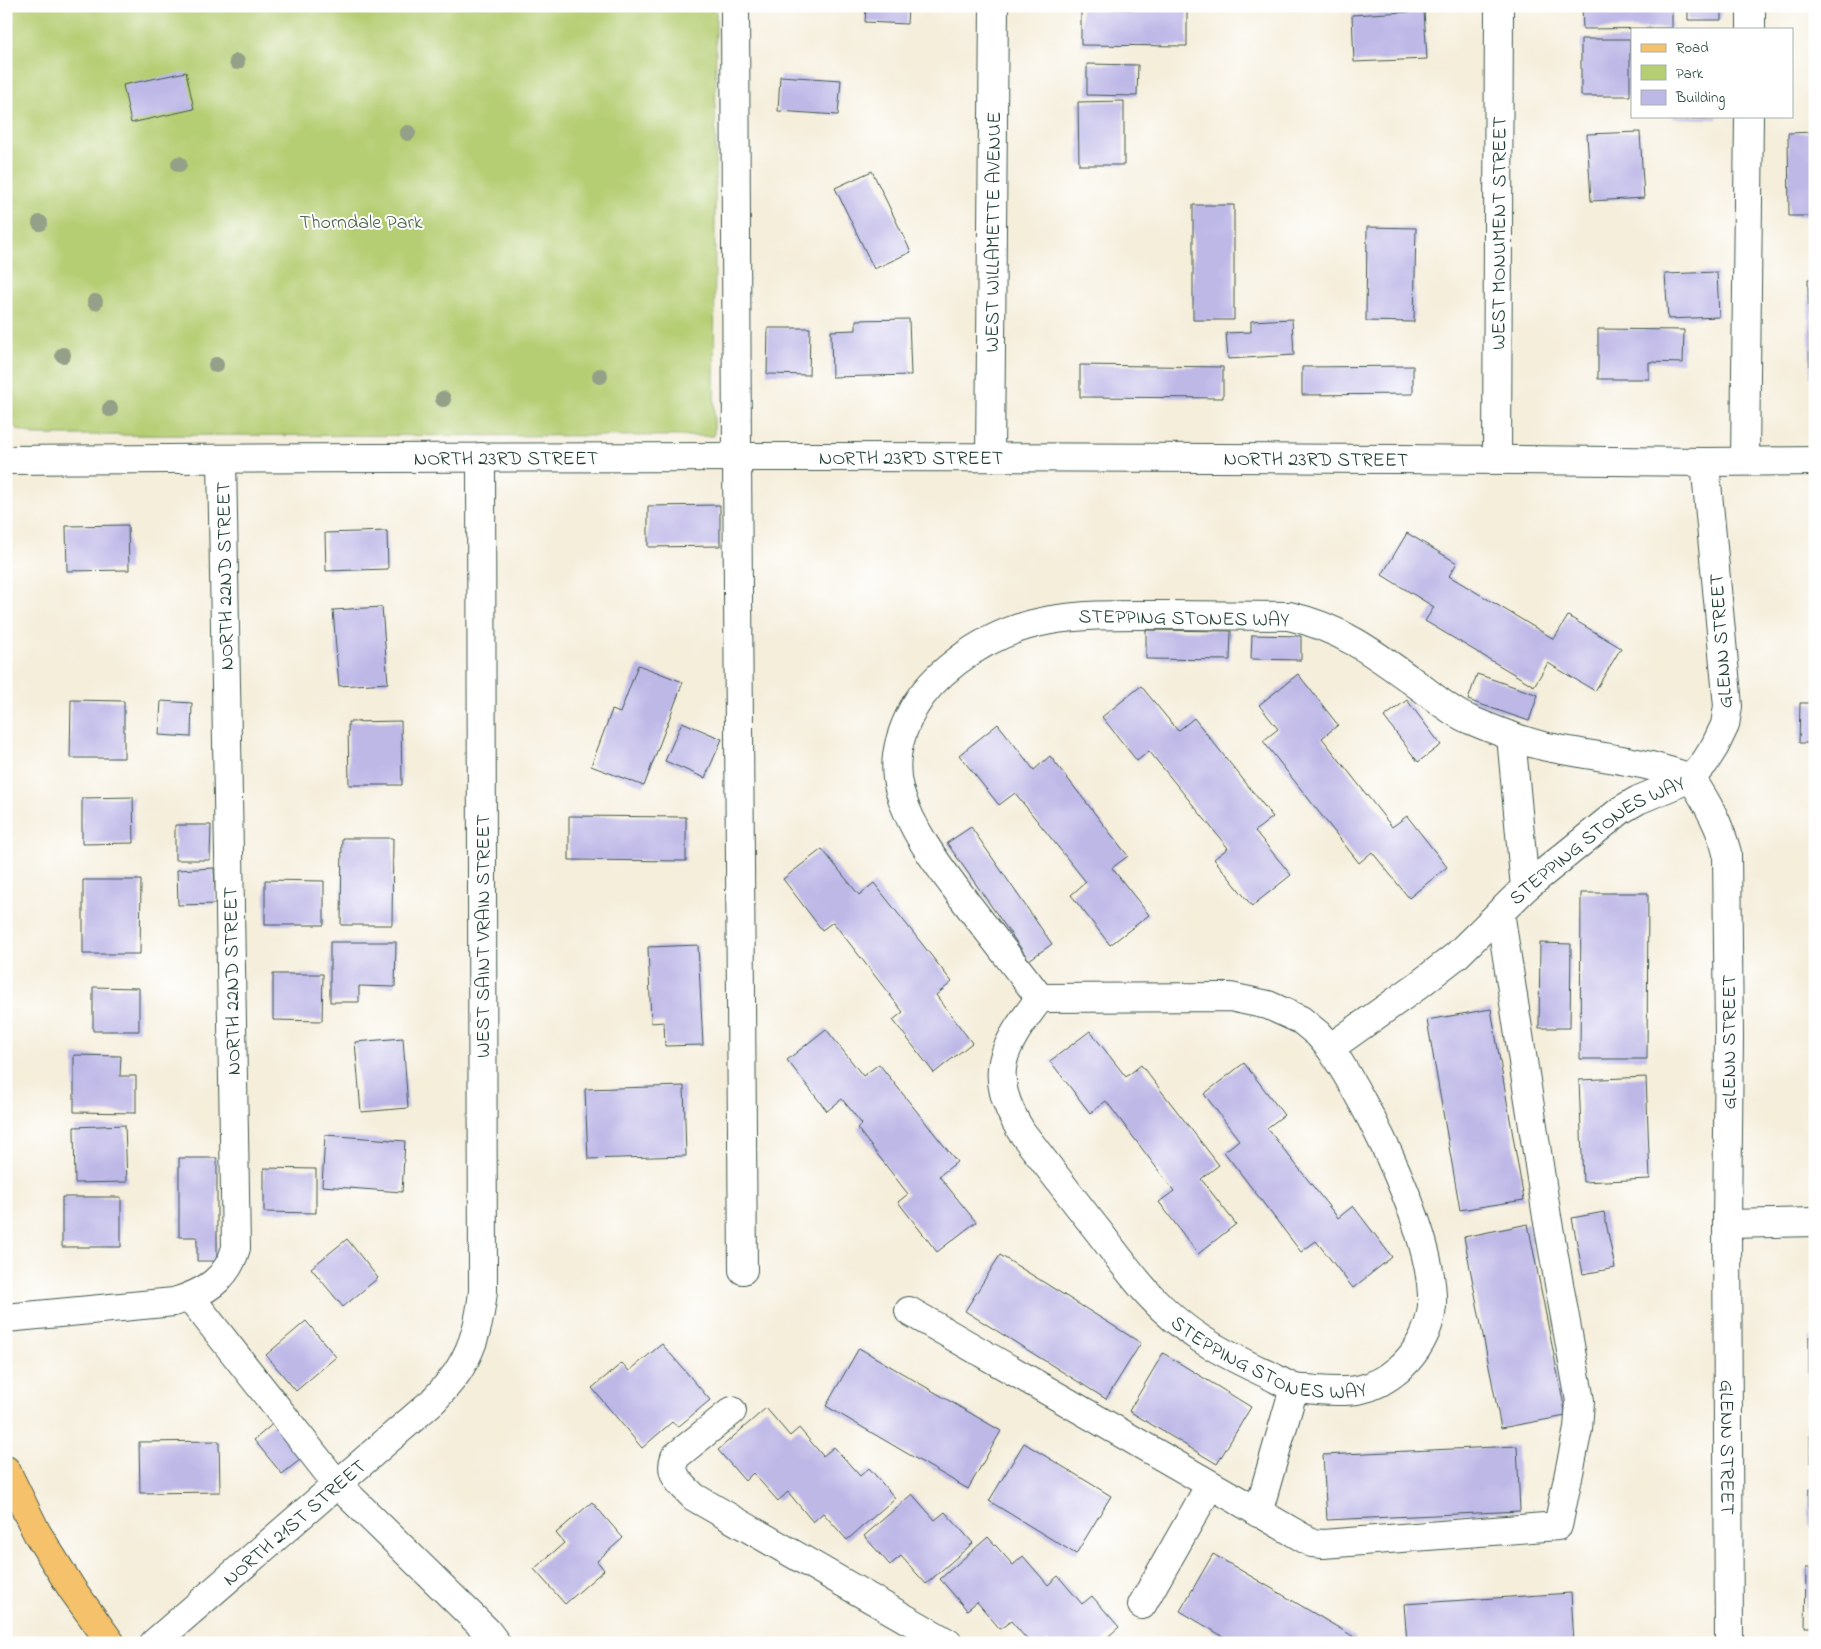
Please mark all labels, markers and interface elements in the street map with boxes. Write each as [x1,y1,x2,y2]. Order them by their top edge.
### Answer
legend [1631,28,1794,118]
text: Road [1676,37,1709,59]
text: Park [1676,63,1704,85]
text: Building [1675,87,1725,110]
street label: WEST WILLAMETTE AVENUE [979,112,1010,353]
street label: WEST MONUMENT STREET [1485,116,1516,350]
park label: Thorndale Park [300,209,423,238]
street label: NORTH 23RD STREET [414,445,598,475]
street label: NORTH 23RD STREET [819,445,1003,474]
street label: NORTH 23RD STREET [1224,446,1408,476]
street label: NORTH 22ND STREET [210,481,243,671]
street label: GLENN STREET [1703,572,1742,709]
street label: STEPPING STONES WAY [1078,603,1290,636]
street label: STEPPING STONES WAY [1504,770,1690,913]
street label: WEST SAINT VRAIN STREET [470,814,499,1058]
street label: NORTH 22ND STREET [217,886,250,1076]
street label: GLENN STREET [1716,974,1745,1110]
street label: STEPPING STONES WAY [1163,1310,1370,1408]
street label: GLENN STREET [1711,1380,1740,1515]
street label: NORTH 21ST STREET [217,1453,373,1594]

